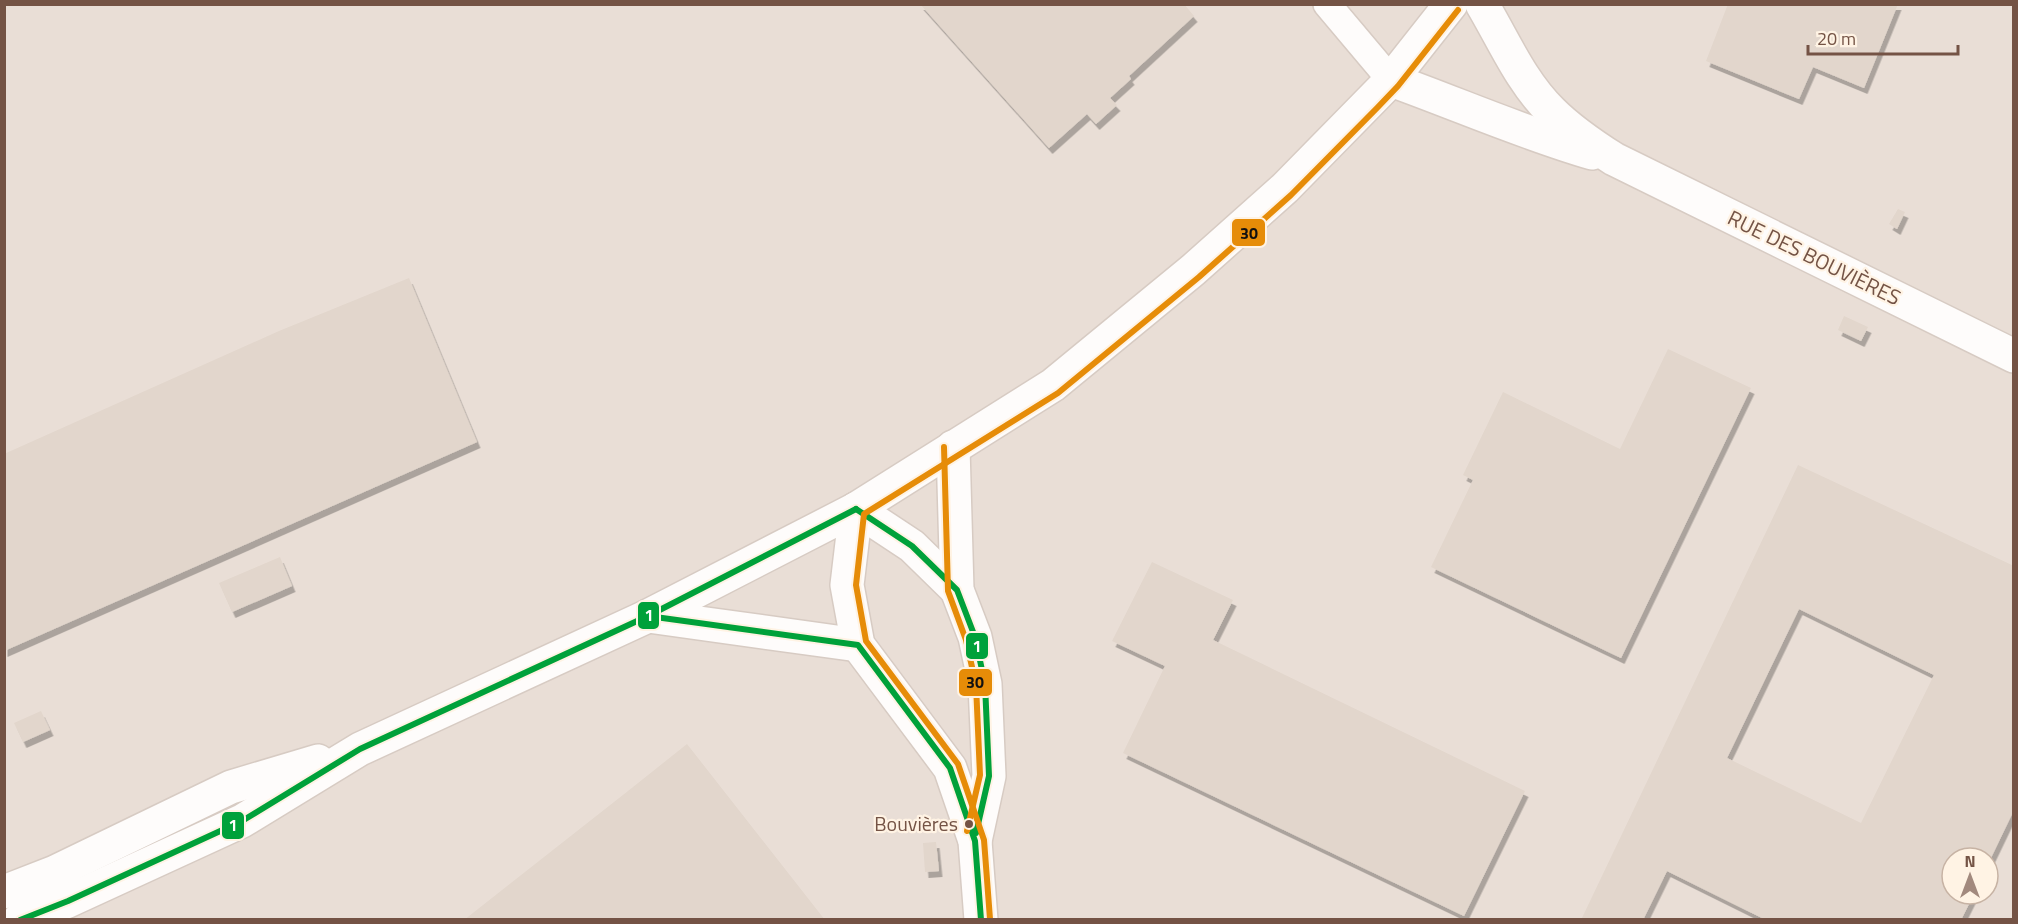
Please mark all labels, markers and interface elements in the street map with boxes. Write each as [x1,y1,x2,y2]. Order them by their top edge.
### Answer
scale bar [1808,18,1958,56]
text: 20 m [1817,25,1856,52]
street label: RUE DES BOUVIÈRES [1722,201,1906,313]
line badge: 30 [1231,218,1266,247]
text: 30 [1240,221,1258,245]
line badge: 1 [637,601,660,630]
text: 1 [645,603,653,627]
line badge: 1 [965,632,989,660]
text: 1 [973,634,981,658]
line badge: 30 [958,668,993,697]
text: 30 [966,670,984,694]
place label: Bouvières [874,808,958,839]
line badge: 1 [221,811,245,840]
text: 1 [229,813,237,837]
marker: Bouvières [963,818,975,830]
north arrow [1940,846,2000,906]
text: N [1964,849,1976,873]

